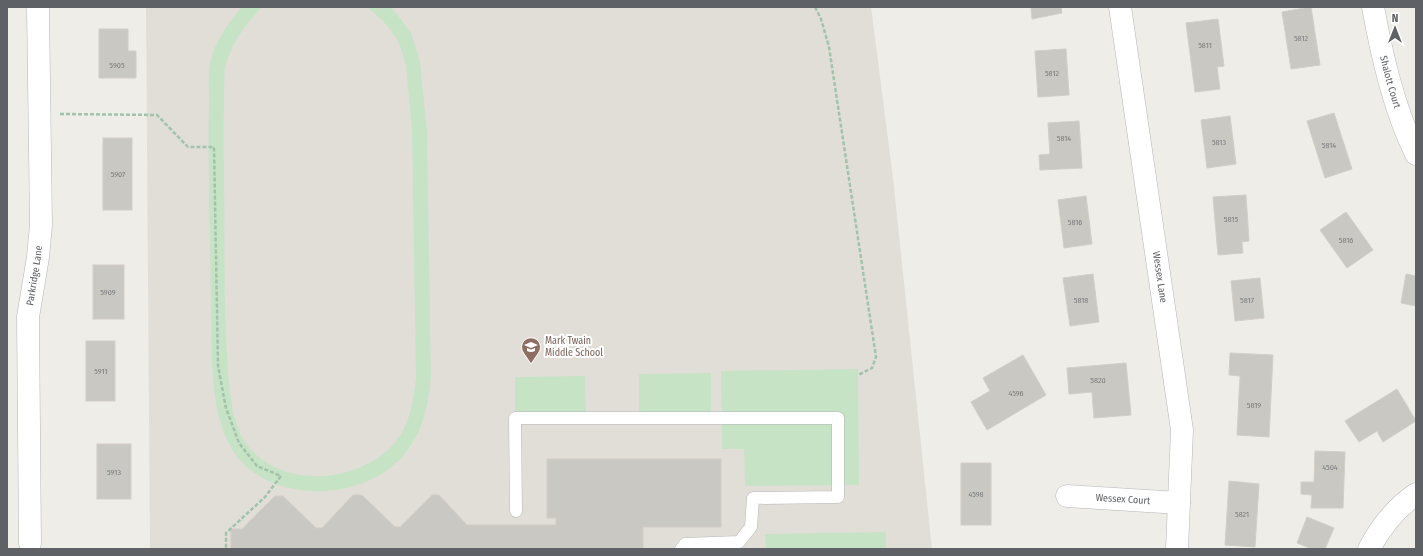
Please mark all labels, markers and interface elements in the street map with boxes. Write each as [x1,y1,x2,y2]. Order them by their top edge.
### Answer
north arrow [1375,8,1415,48]
text: N [1392,12,1398,25]
house number: 5812 [1294,34,1309,43]
house number: 5811 [1198,41,1212,50]
street label: Shalott Court [1377,55,1403,111]
house number: 5905 [109,61,125,70]
house number: 5812 [1045,69,1060,78]
house number: 5814 [1057,134,1071,143]
house number: 5813 [1212,138,1226,147]
house number: 5814 [1322,141,1336,150]
house number: 5907 [111,170,126,179]
house number: 5815 [1224,215,1238,224]
house number: 5816 [1068,218,1082,227]
house number: 5816 [1339,236,1353,245]
street label: Parkridge Lane [24,245,45,306]
street label: Wessex Lane [1150,251,1169,304]
house number: 5909 [100,288,116,297]
house number: 5818 [1074,296,1088,305]
house number: 5817 [1240,296,1255,305]
place label: Mark Twain Middle School [545,335,603,359]
school or university icon: Mark Twain Middle School [520,336,542,364]
house number: 5911 [94,367,108,376]
house number: 5820 [1090,376,1106,385]
house number: 4596 [1008,389,1024,398]
house number: 5819 [1247,401,1261,410]
house number: 4504 [1322,463,1338,472]
house number: 5913 [107,468,121,477]
house number: 4598 [968,490,984,499]
street label: Wessex Court [1095,492,1151,507]
house number: 5821 [1235,510,1249,519]

